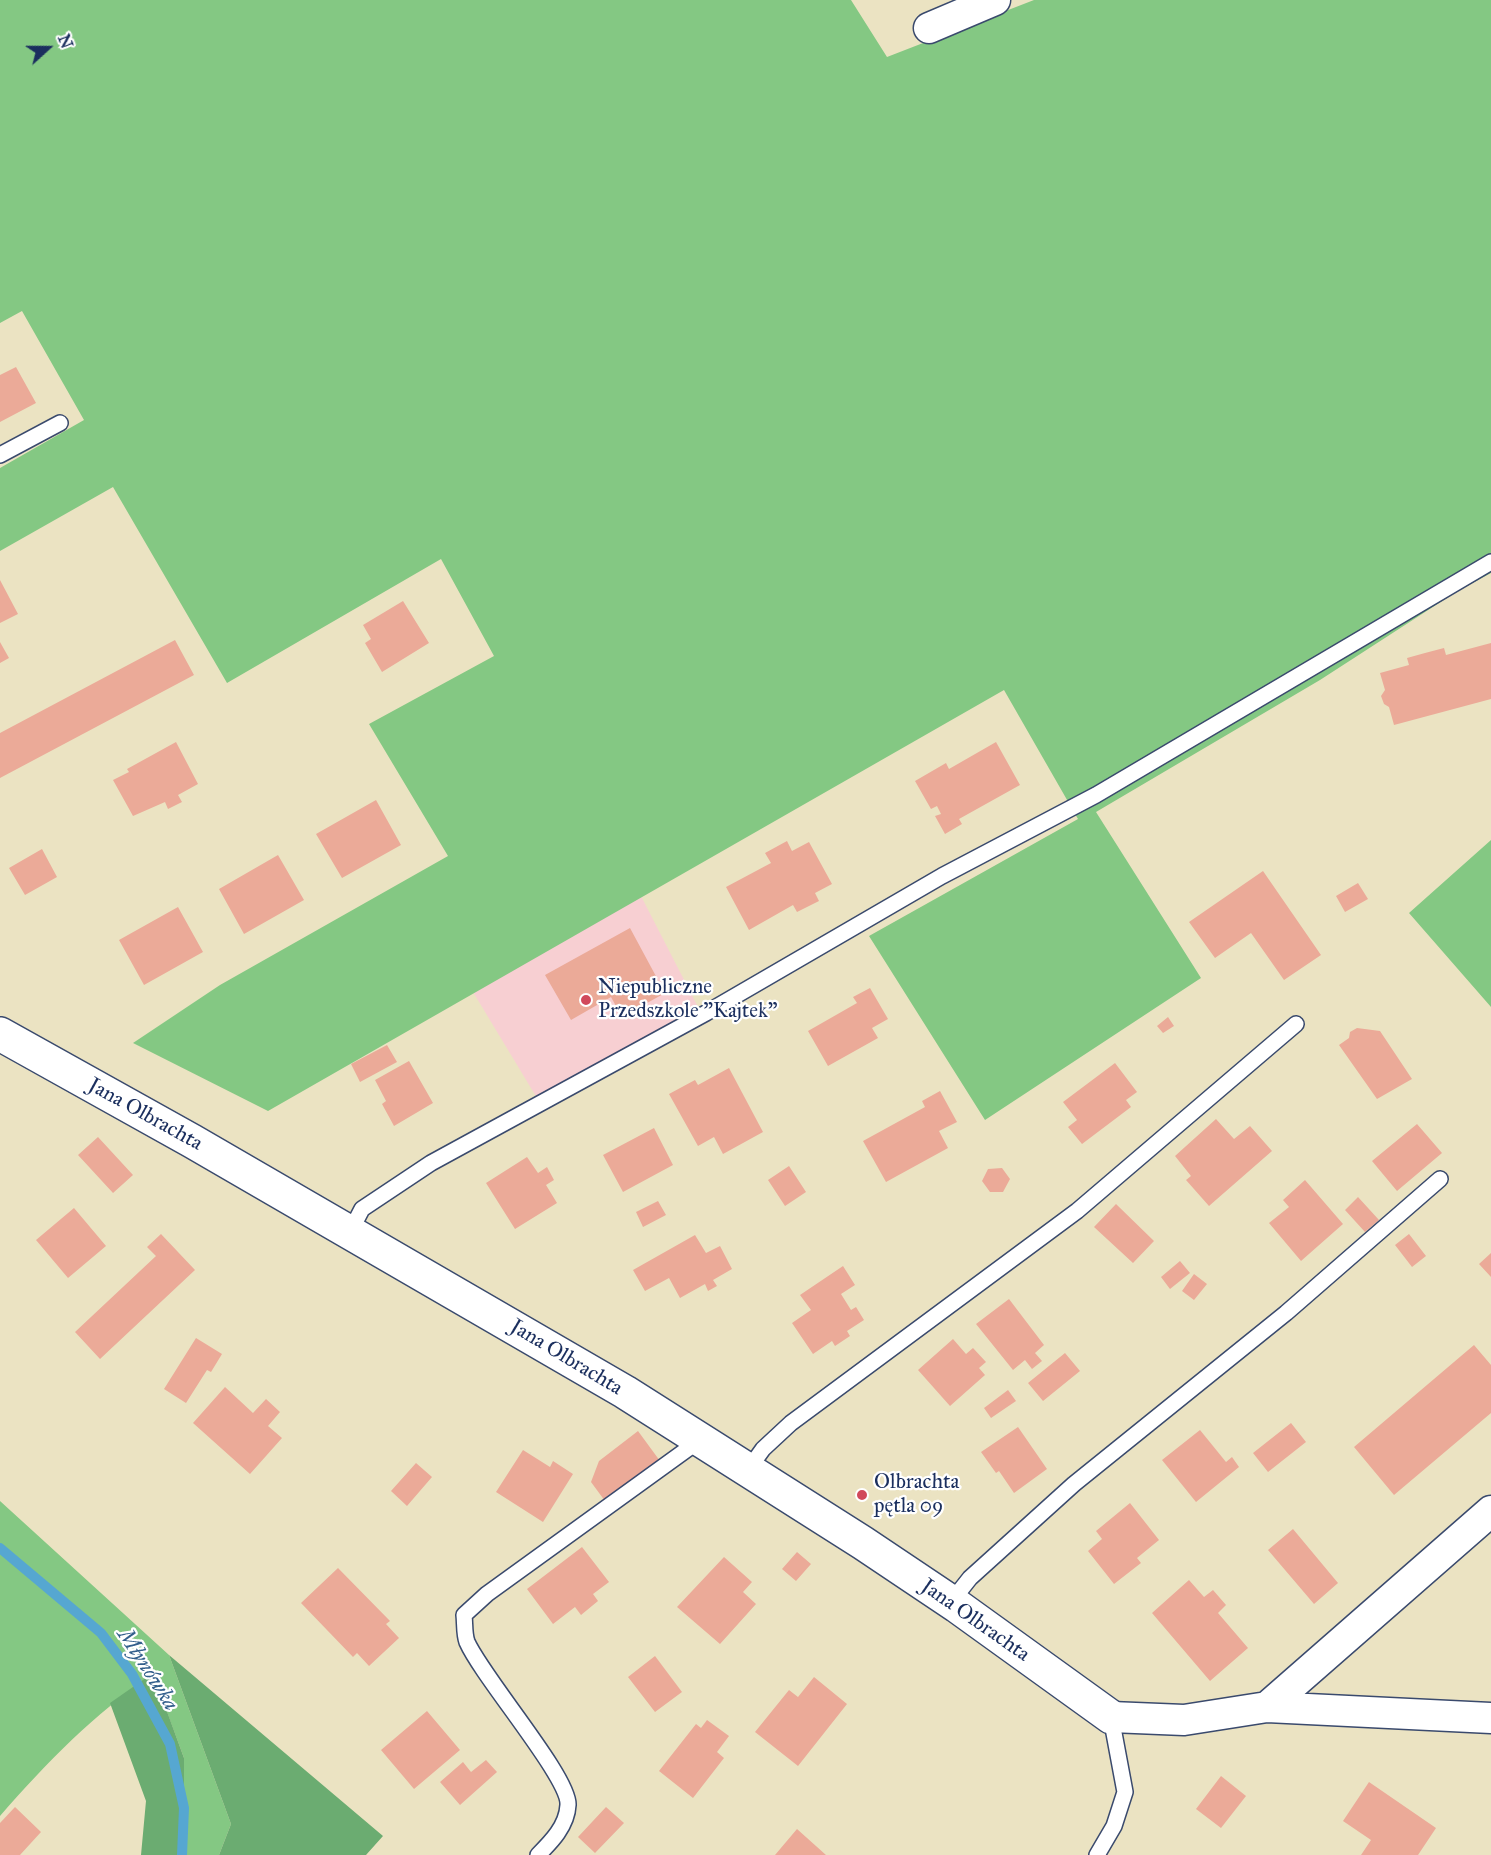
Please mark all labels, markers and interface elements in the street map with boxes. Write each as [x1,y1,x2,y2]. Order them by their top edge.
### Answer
north arrow [18,18,78,78]
text: N [54,32,77,51]
place label: Niepubliczne Przedszkole "Kajtek" [598,975,778,1025]
marker: Niepubliczne Przedszkole "Kajtek" [579,993,593,1007]
street label: Jana Olbrachta [83,1073,207,1157]
street label: Jana Olbrachta [505,1315,627,1401]
place label: Olbrachta pętla 09 [874,1470,959,1520]
marker: Olbrachta pętla 09 [855,1488,869,1502]
street label: Jana Olbrachta [916,1574,1034,1668]
water label: Młynówka [111,1624,183,1716]

